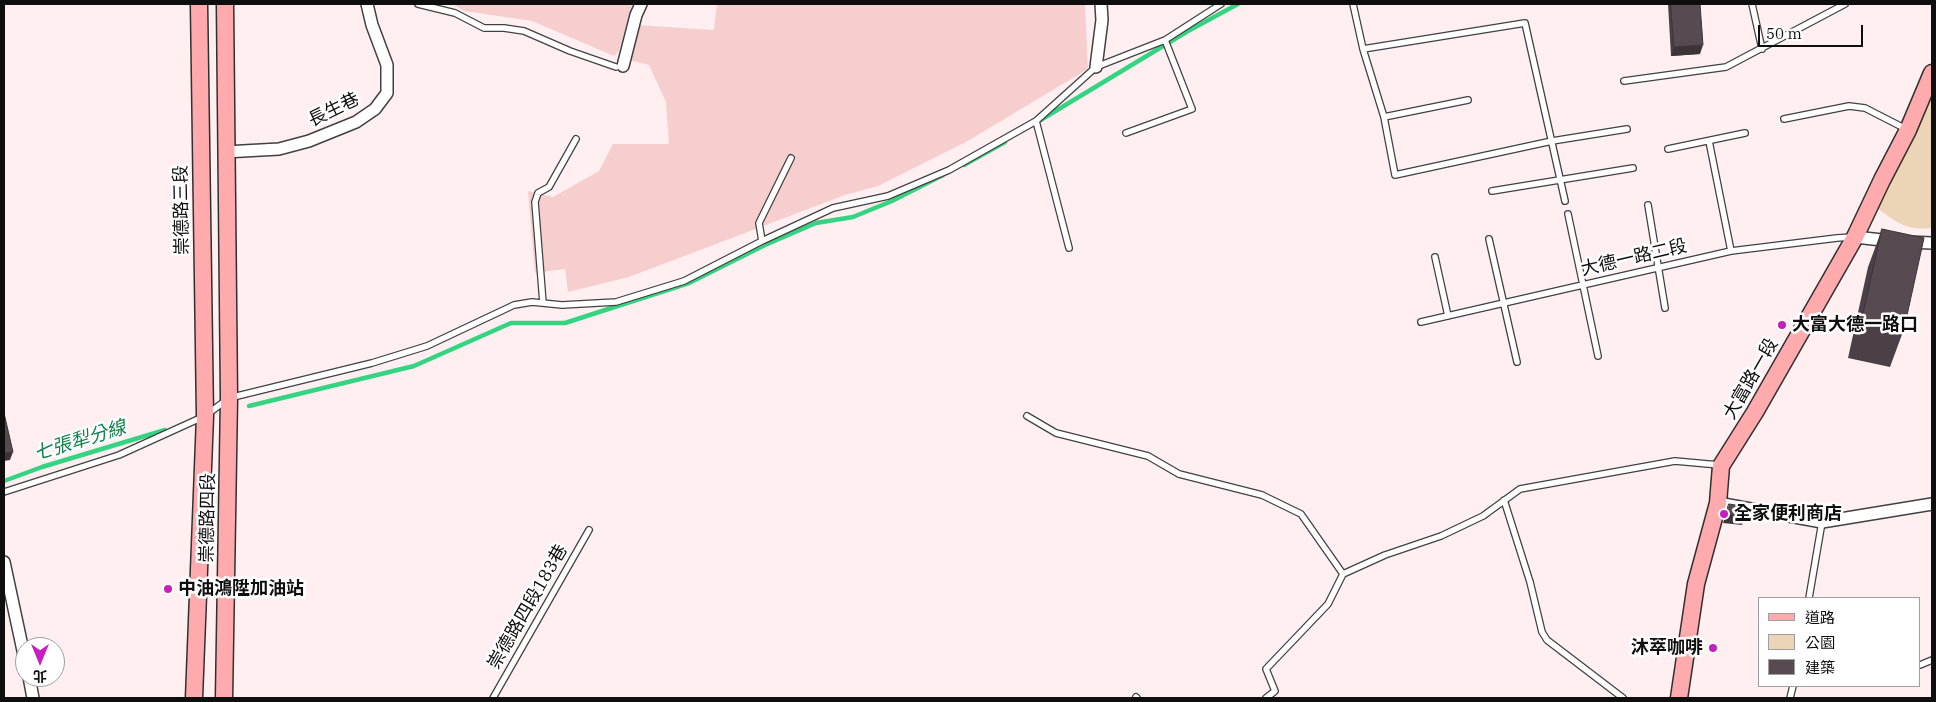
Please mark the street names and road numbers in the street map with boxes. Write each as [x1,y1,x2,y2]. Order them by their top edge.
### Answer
street label: 長生巷 [305,88,363,132]
street label: 崇德路三段 [170,165,194,255]
street label: 大德一路二段 [1579,235,1689,281]
street label: 大富路一段 [1719,335,1783,423]
street label: 崇德路四段 [196,473,220,563]
street label: 崇德路四段183巷 [484,541,572,673]

